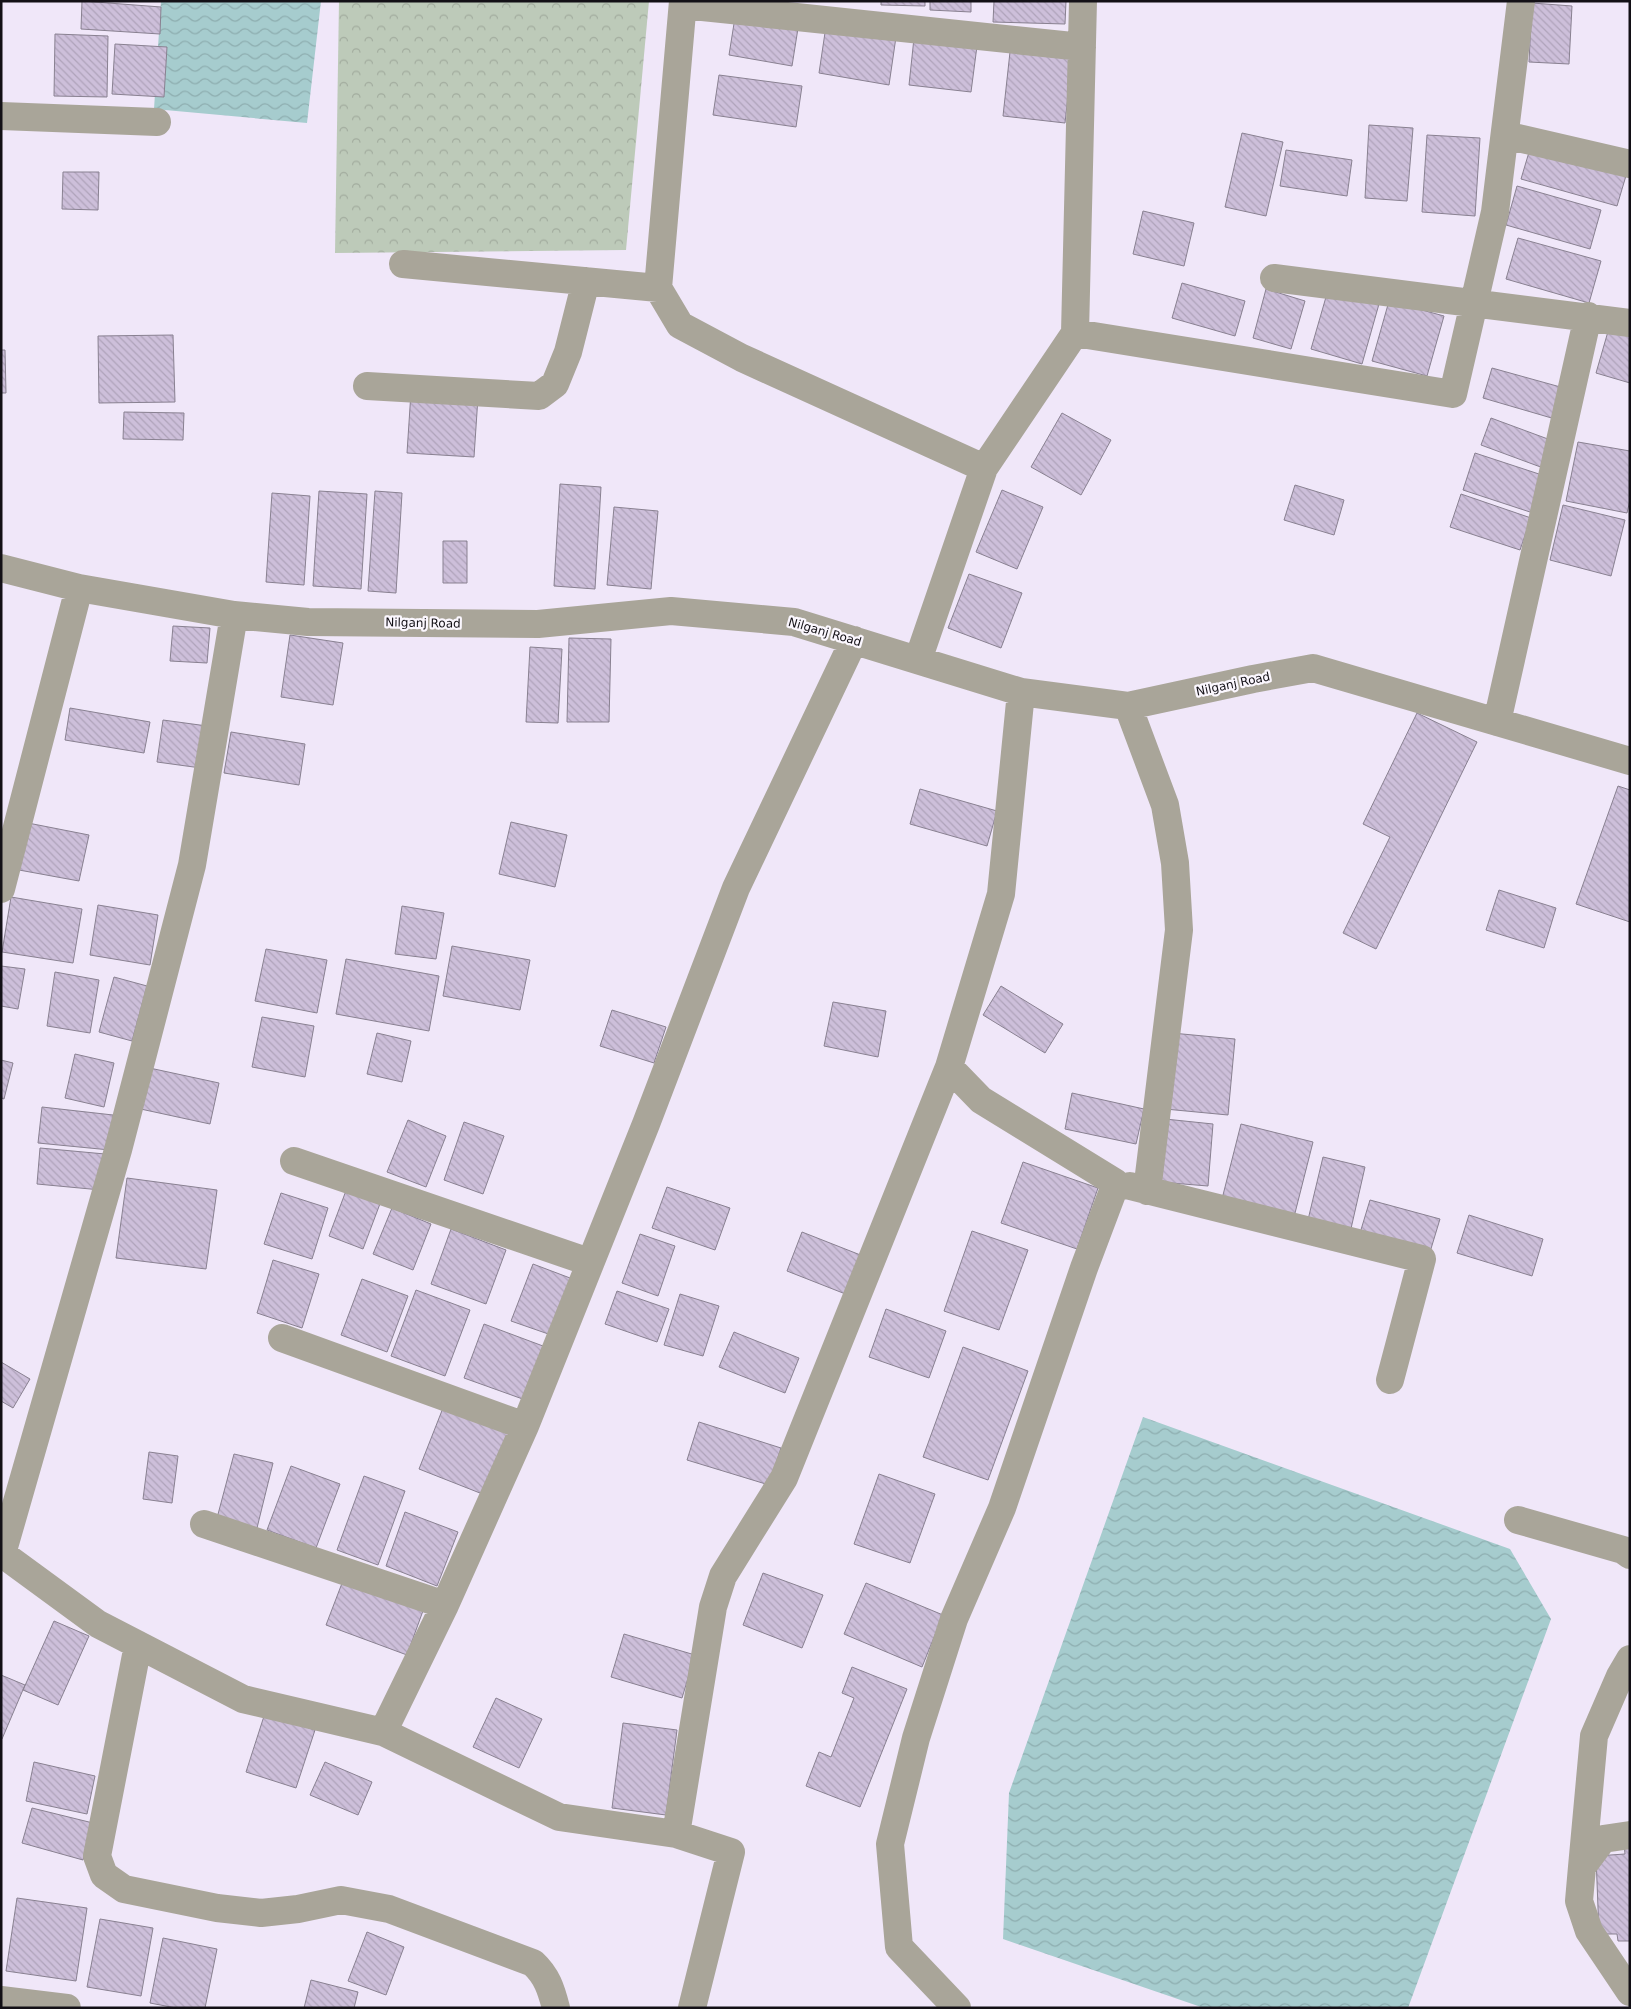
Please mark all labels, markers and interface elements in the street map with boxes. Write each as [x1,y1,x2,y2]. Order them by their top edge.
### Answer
street label: Nilganj Road [385,615,461,631]
street label: Nilganj Road [787,615,863,649]
street label: Nilganj Road [1195,669,1271,699]

